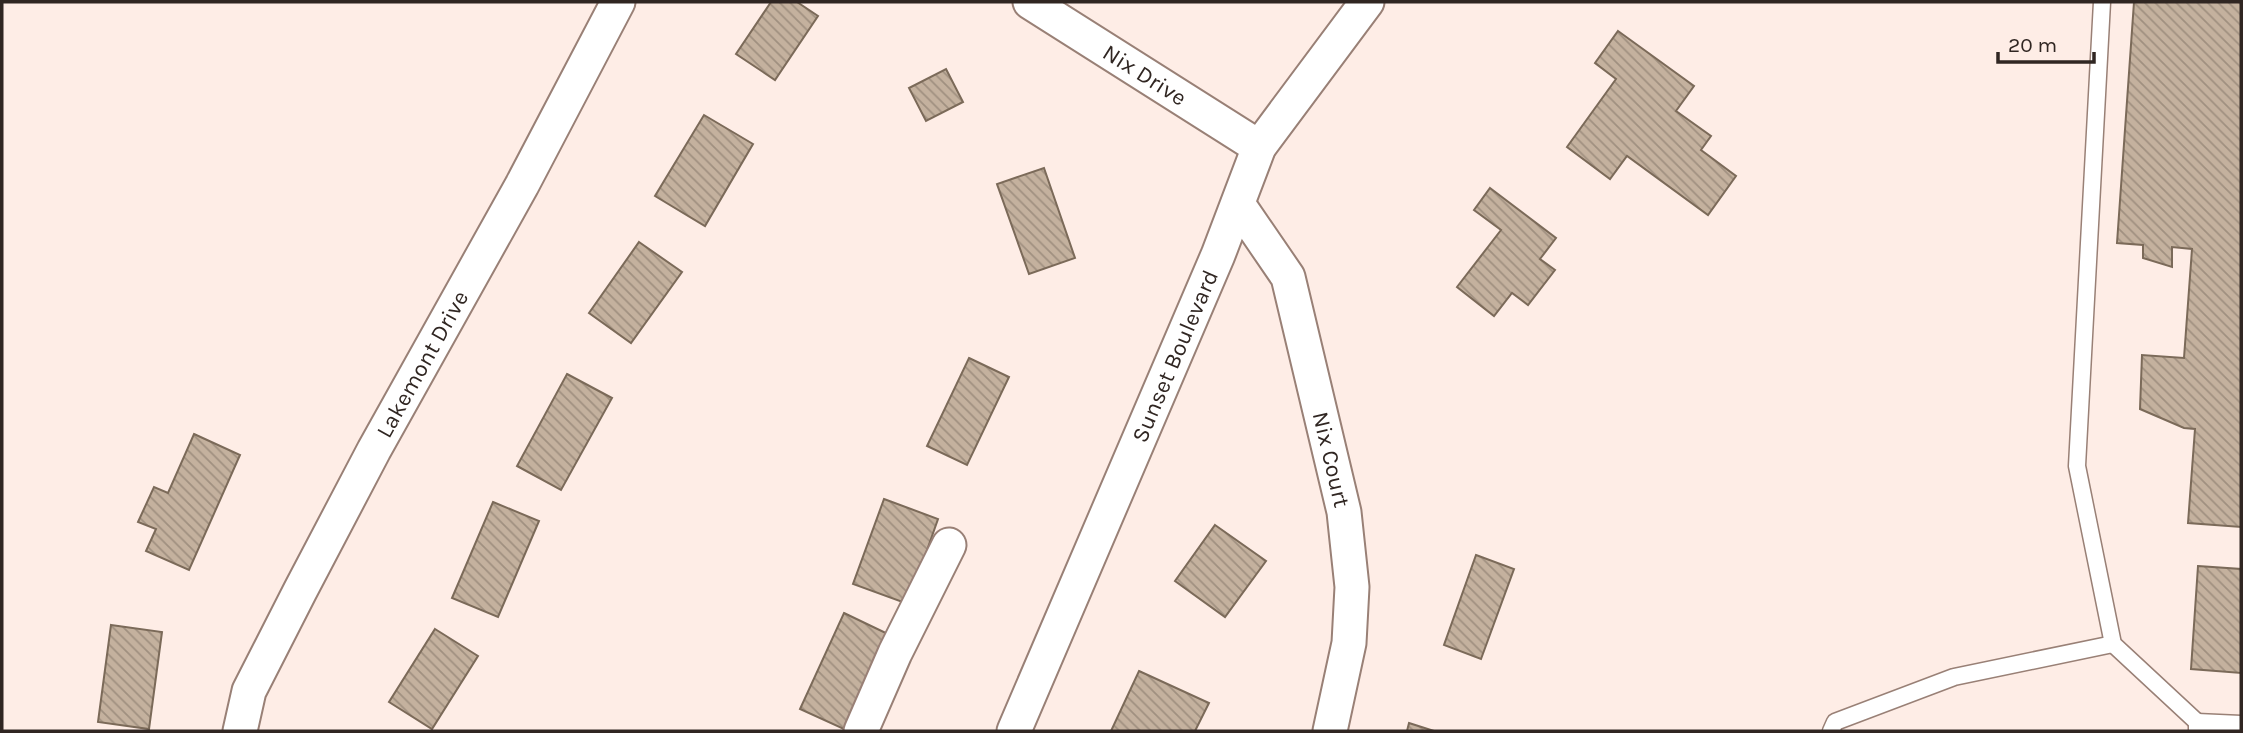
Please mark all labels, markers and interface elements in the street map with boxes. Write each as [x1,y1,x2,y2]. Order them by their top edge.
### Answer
scale bar [1998,21,2094,65]
text: 20 m [2008,33,2057,57]
street label: Nix Drive [1098,39,1191,112]
street label: Sunset Boulevard [1126,266,1224,447]
street label: Lakemont Drive [371,286,474,442]
street label: Nix Court [1307,409,1355,510]

